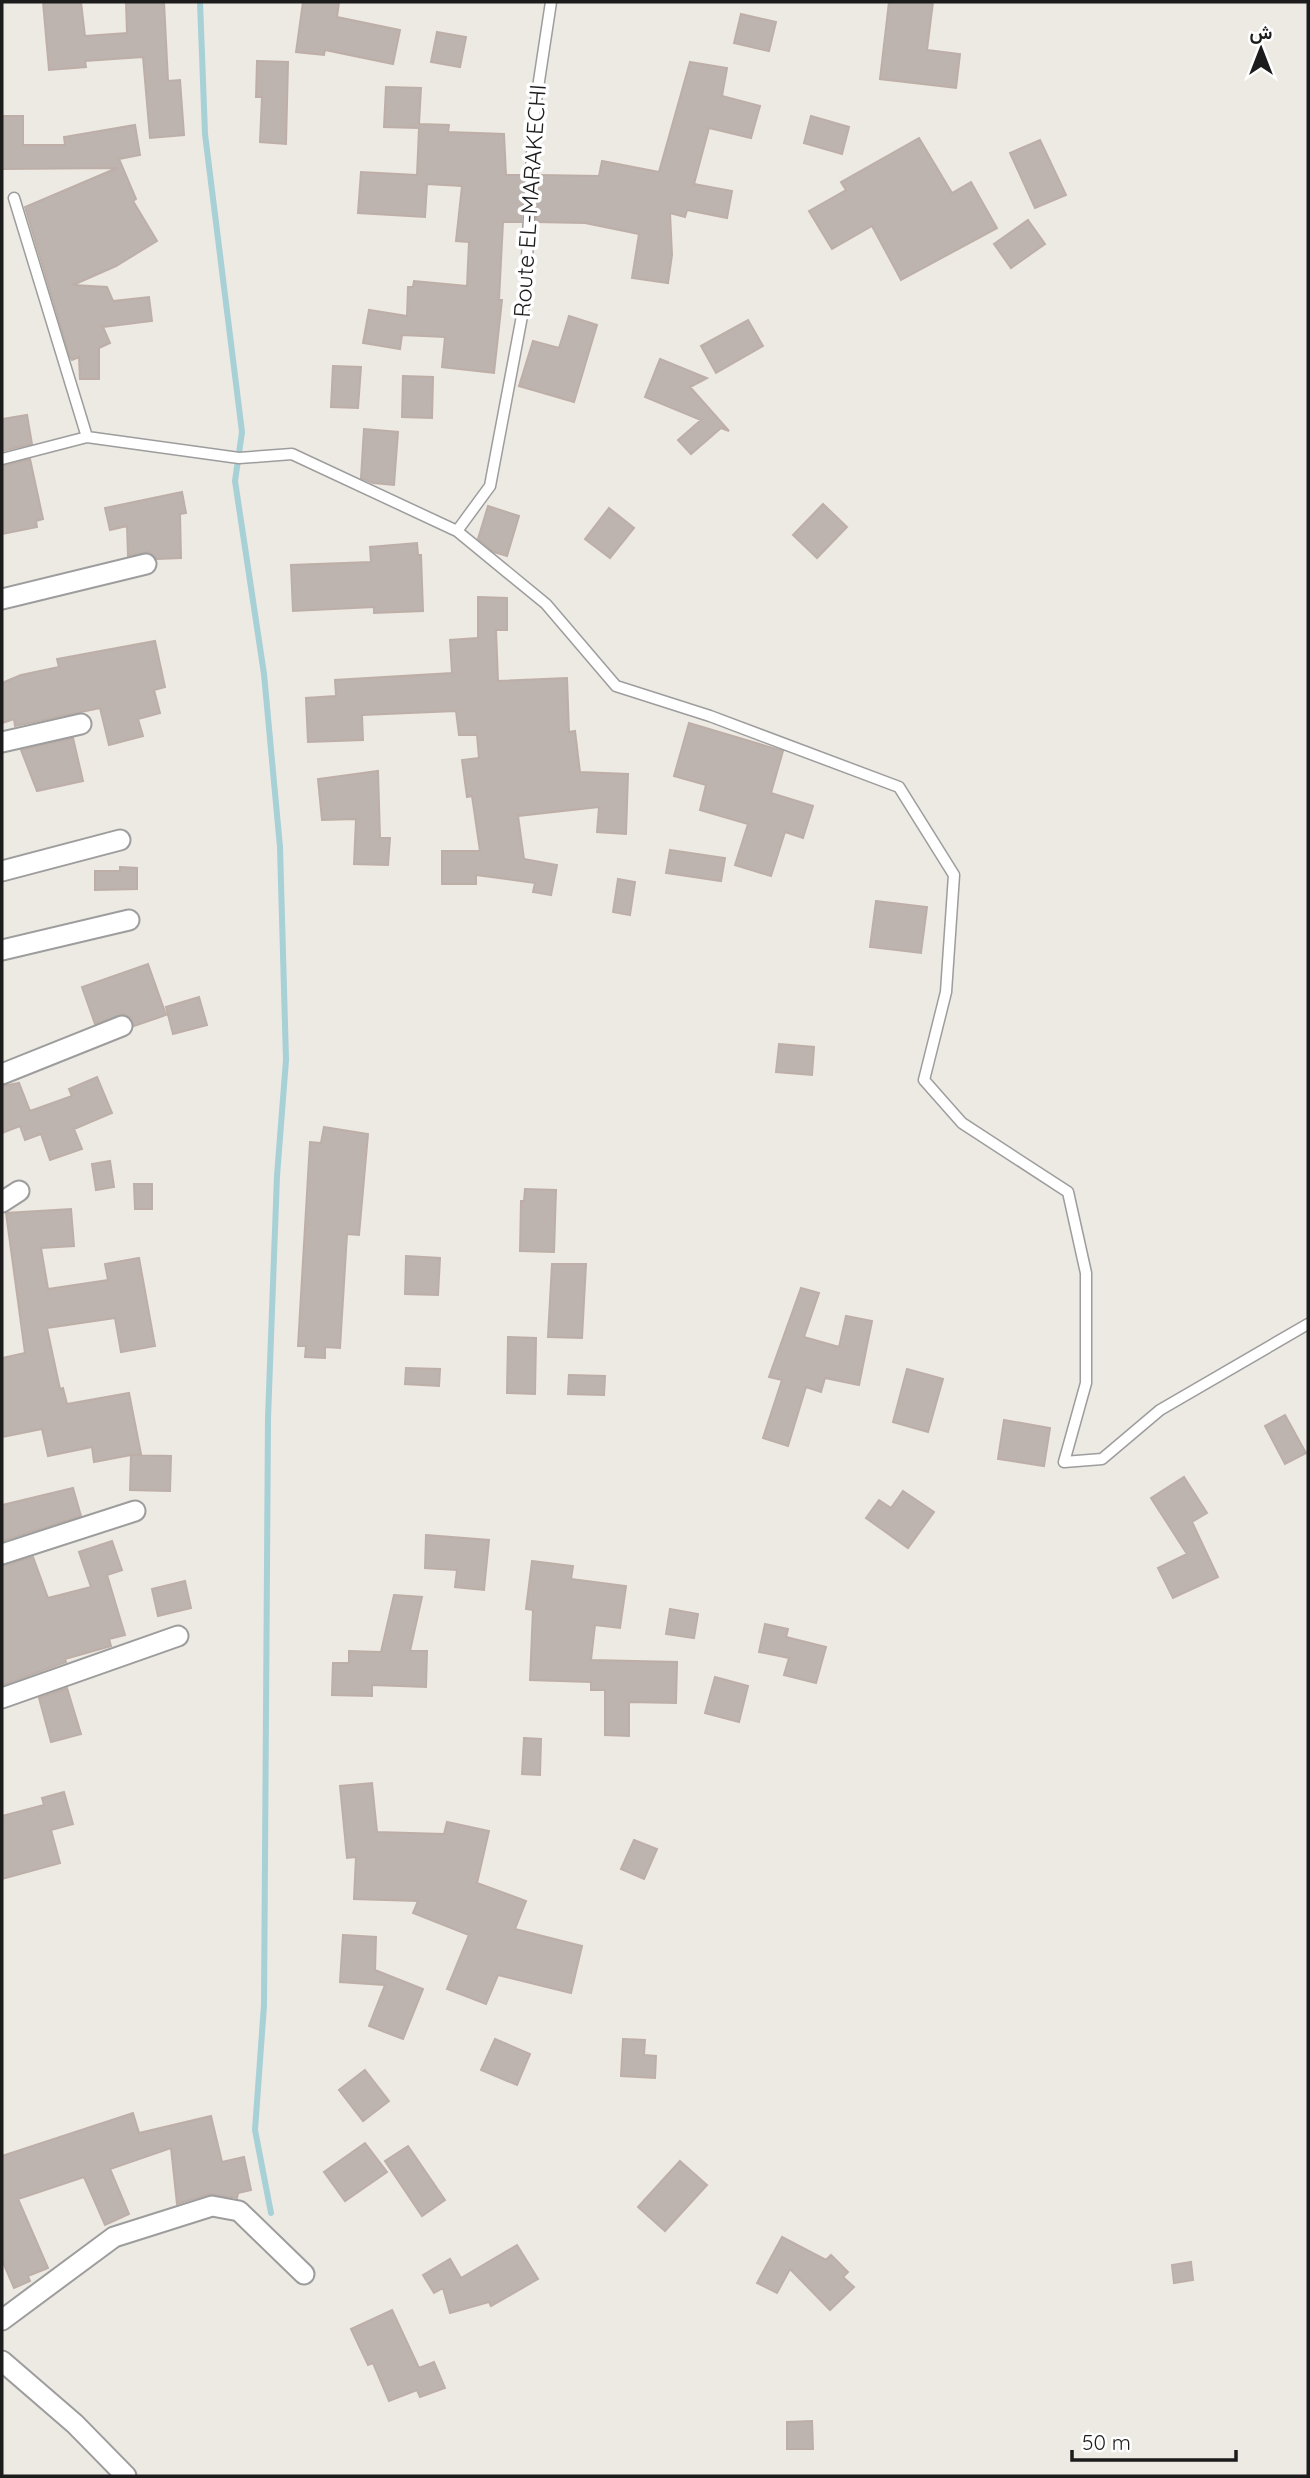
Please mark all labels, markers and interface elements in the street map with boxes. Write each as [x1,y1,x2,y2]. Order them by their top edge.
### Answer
north arrow [1226,14,1296,84]
text: ش [1250,20,1273,44]
street label: Route EL-MARAKECHI [507,83,552,319]
scale bar [1072,2418,1236,2462]
text: 50 m [1082,2429,1131,2455]

